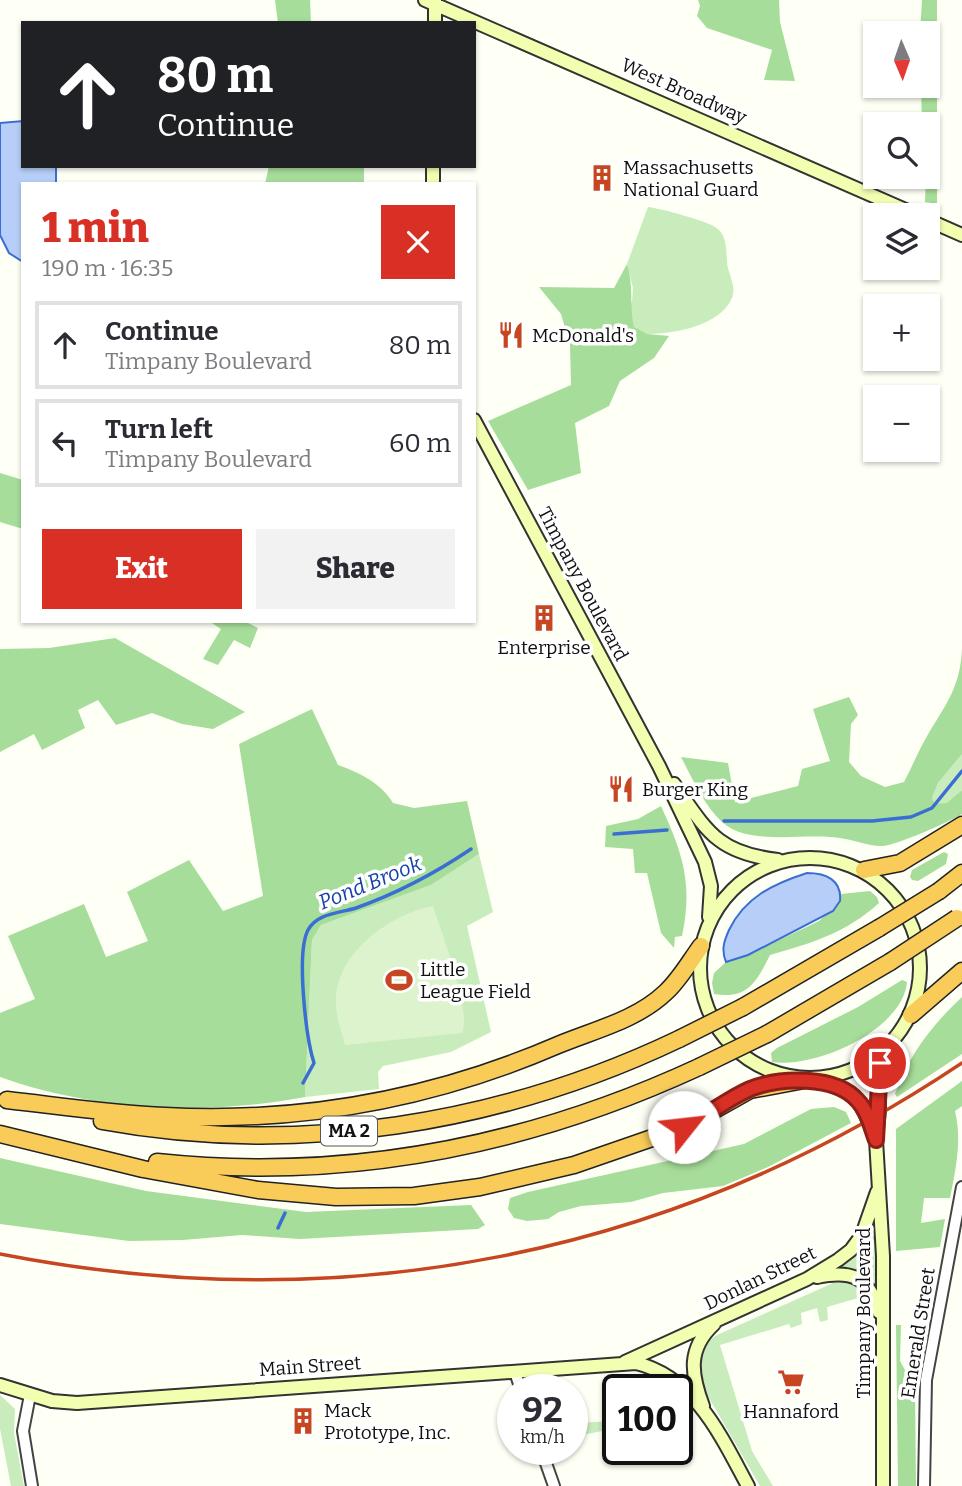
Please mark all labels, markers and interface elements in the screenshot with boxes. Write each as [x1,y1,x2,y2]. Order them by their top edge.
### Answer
north arrow [863,21,940,98]
map controls [863,21,940,462]
text: 80 m [157,46,273,105]
icon: ahead [42,49,133,140]
street label: West Broadway [618,53,751,129]
text: Continue [157,106,294,144]
button: search [863,112,940,189]
place label: Massachusetts National Guard [623,156,758,201]
building icon: Massachusetts National Guard [587,163,617,193]
text: 1 min [42,203,149,253]
button: layers [863,203,940,280]
button: close [381,205,455,279]
text: 190 m · 16:35 [42,254,173,282]
button: + [863,294,940,371]
text: Continue [105,316,219,347]
restaurant icon: McDonald's [496,320,526,350]
place label: McDonald's [532,324,634,347]
icon: ahead [46,326,84,364]
text: 80 m [389,330,451,361]
text: Timpany Boulevard [105,347,312,375]
button: − [863,385,940,462]
text: Turn left [105,414,213,445]
icon: left [46,424,84,462]
text: 60 m [389,428,451,459]
text: Timpany Boulevard [105,445,312,473]
street label: Timpany Boulevard [533,503,633,665]
button: Exit [42,529,242,609]
button: Share [256,529,455,609]
building icon: Enterprise [529,603,559,633]
place label: Enterprise [497,636,591,659]
restaurant icon: Burger King [606,774,636,804]
place label: Burger King [642,778,749,801]
water label: Pond Brook [315,850,426,915]
place label: Little League Field [420,958,531,1003]
sports icon: Little League Field [384,965,414,995]
pin [850,1033,910,1093]
icon: arrive [861,1044,899,1082]
position arrow [647,1090,721,1164]
road number: MA 2 [321,1116,377,1146]
street label: Timpany Boulevard [852,1228,875,1398]
street label: Donlan Street [700,1241,820,1315]
street label: Emerald Street [896,1266,940,1400]
street label: Main Street [258,1351,362,1381]
supermarket icon: Hannaford [776,1367,806,1397]
speed limit sign: 100 [602,1374,693,1465]
text: 92 [522,1389,563,1431]
place label: Mack Prototype, Inc. [324,1399,450,1444]
place label: Hannaford [743,1400,839,1423]
building icon: Mack Prototype, Inc. [288,1406,318,1436]
text: km/h [520,1426,565,1448]

